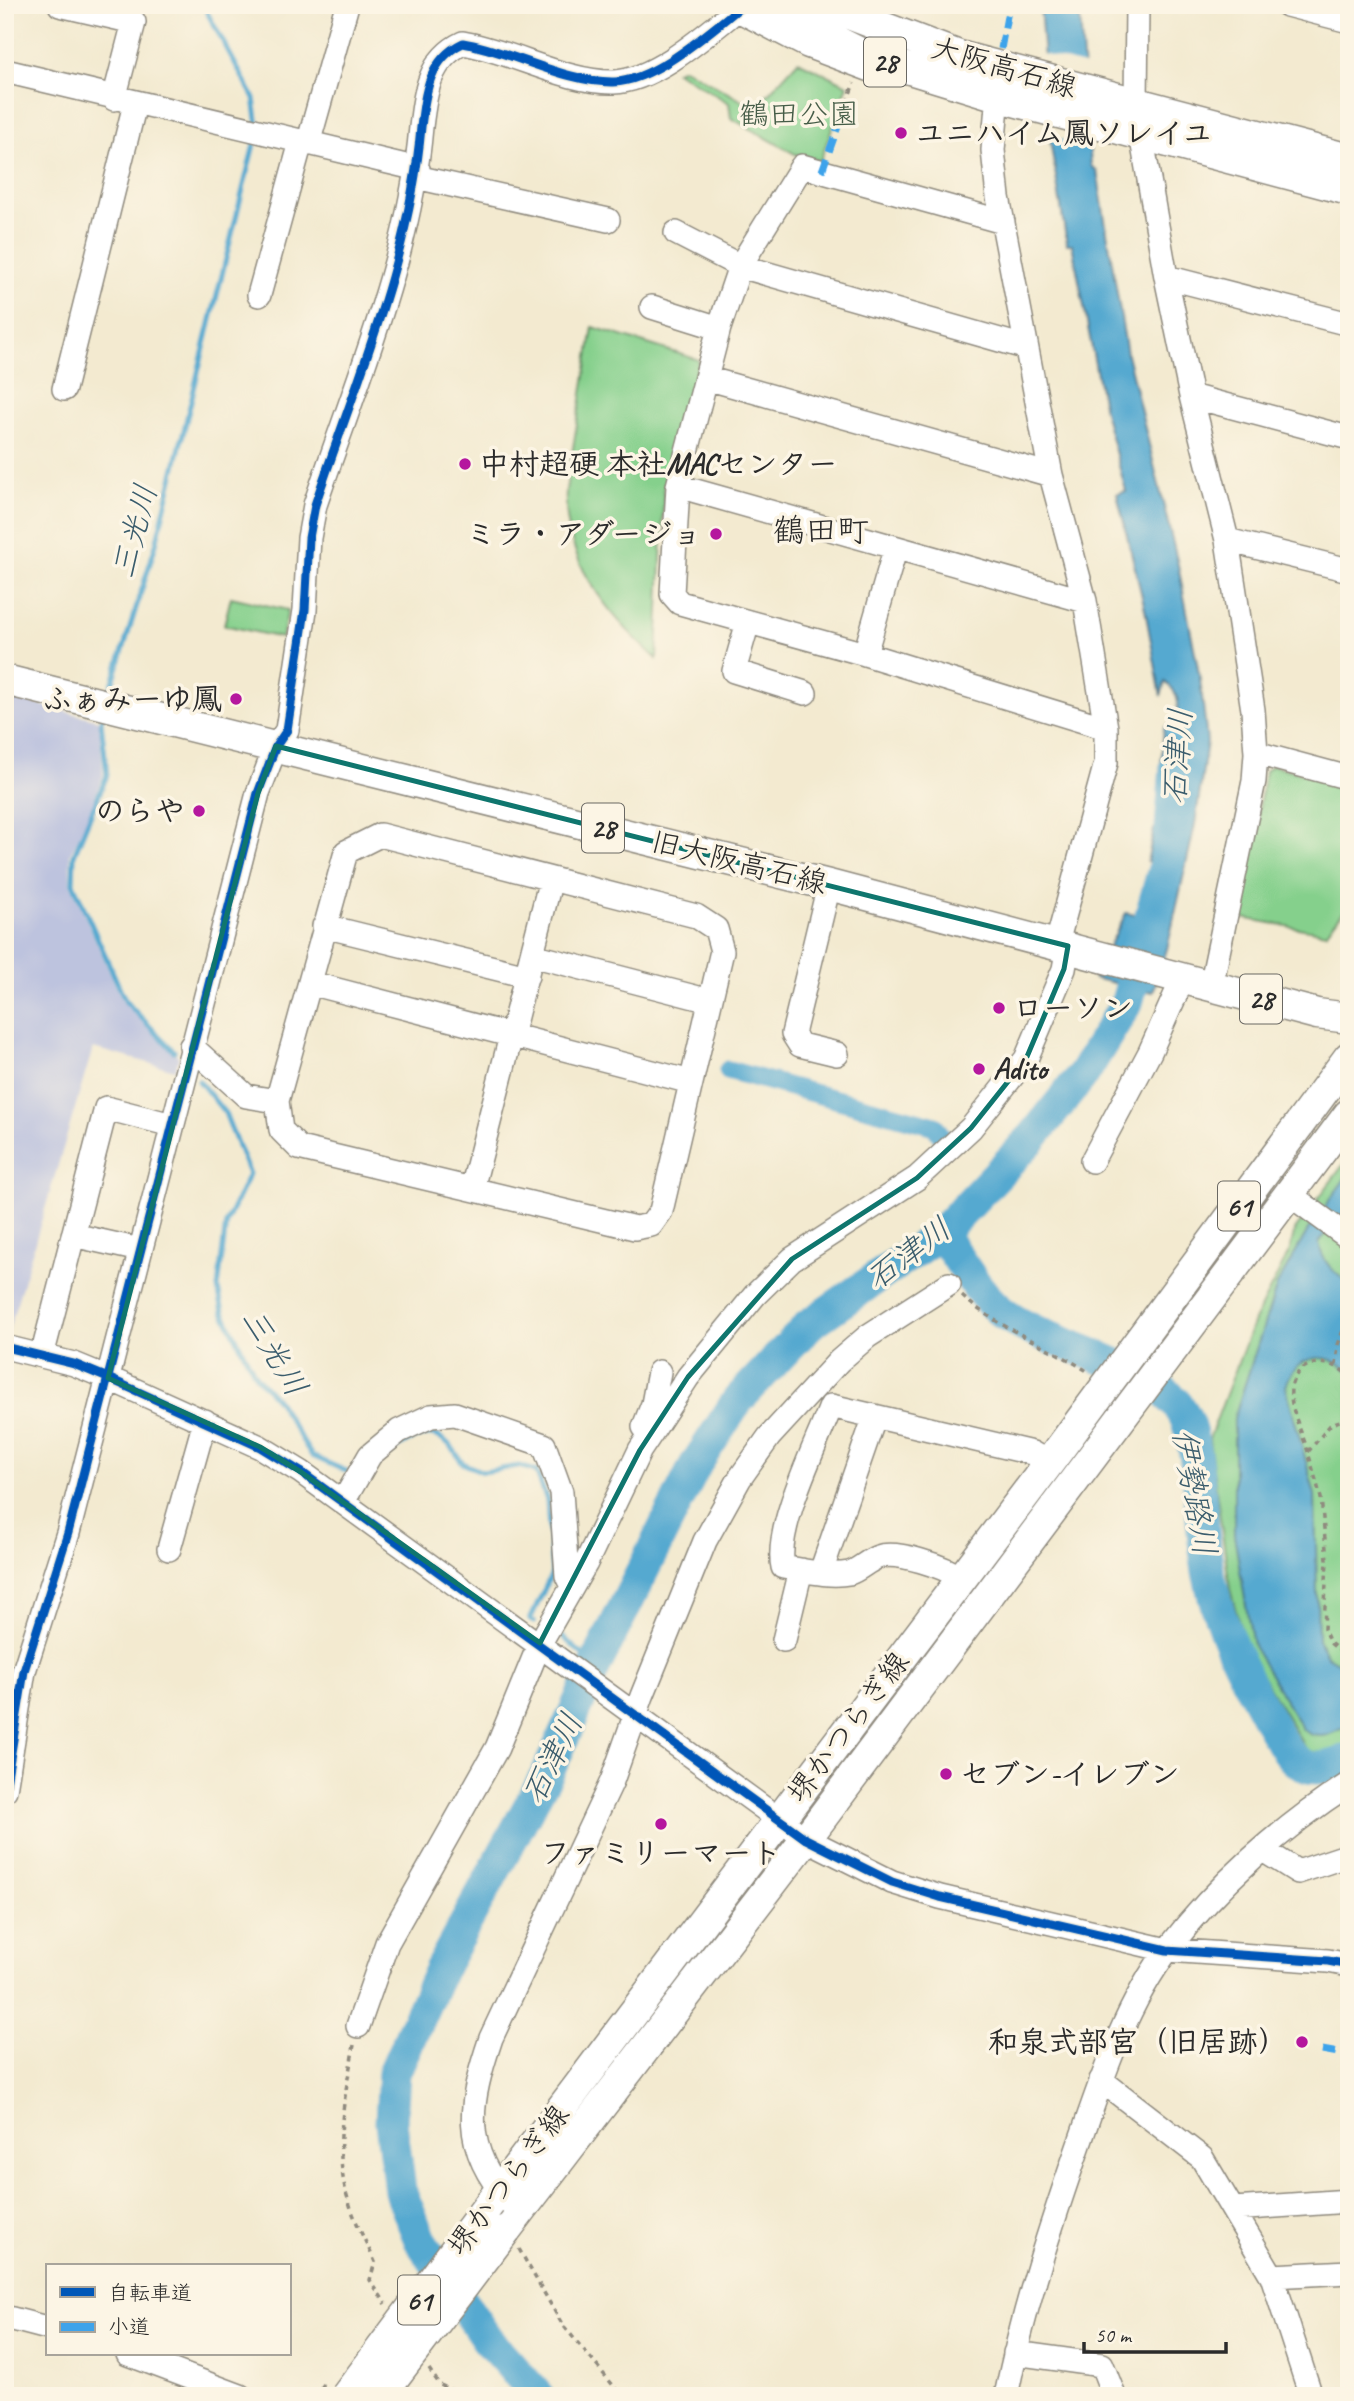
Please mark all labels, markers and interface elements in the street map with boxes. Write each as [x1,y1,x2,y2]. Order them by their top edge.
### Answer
street label: 大阪高石線 [927,28,1081,106]
road number: 28 [864,38,906,86]
park label: 鶴田公園 [739,95,859,133]
place label: ユニハイム鳳ソレイユ [915,114,1213,152]
marker: ユニハイム鳳ソレイユ [893,125,909,141]
place label: 中村超硬 本社MACセンター [479,445,838,483]
marker: 中村超硬 本社MACセンター [457,456,473,472]
water label: 三光川 [102,479,167,583]
district label: 鶴田町 [773,510,869,551]
place label: ミラ・アダージョ [466,515,702,553]
marker: ミラ・アダージョ [708,526,724,542]
place label: ふぁみーゆ鳳 [42,680,222,718]
marker: ふぁみーゆ鳳 [228,691,244,707]
water label: 石津川 [1154,707,1201,805]
place label: のらや [95,792,185,830]
marker: のらや [191,803,207,819]
road number: 28 [582,804,624,852]
street label: 旧大阪高石線 [647,822,831,902]
road number: 28 [1240,974,1282,1024]
place label: ローソン [1013,989,1133,1027]
marker: ローソン [991,1000,1007,1016]
place label: Adito [993,1050,1050,1088]
marker: Adito [971,1061,987,1077]
road number: 61 [1218,1182,1260,1230]
water label: 石津川 [858,1208,959,1299]
water label: 三光川 [232,1301,317,1404]
water label: 伊勢路川 [1163,1425,1226,1559]
street label: 堺かつらぎ線 [779,1644,917,1810]
water label: 石津川 [513,1706,592,1810]
place label: セブン-イレブン [960,1755,1180,1793]
marker: セブン-イレブン [938,1766,954,1782]
marker: ファミリーマート [653,1816,669,1832]
place label: ファミリーマート [540,1834,782,1872]
place label: 和泉式部宮（旧居跡） [988,2023,1288,2061]
marker: 和泉式部宮（旧居跡） [1294,2034,1310,2050]
street label: 堺かつらぎ線 [439,2097,577,2263]
legend [46,2264,290,2356]
road number: 61 [398,2276,440,2324]
text: 自転車道 [108,2280,192,2306]
scale bar [1084,2310,1226,2354]
text: 小道 [108,2314,150,2340]
text: 50 m [1095,2322,1133,2348]

